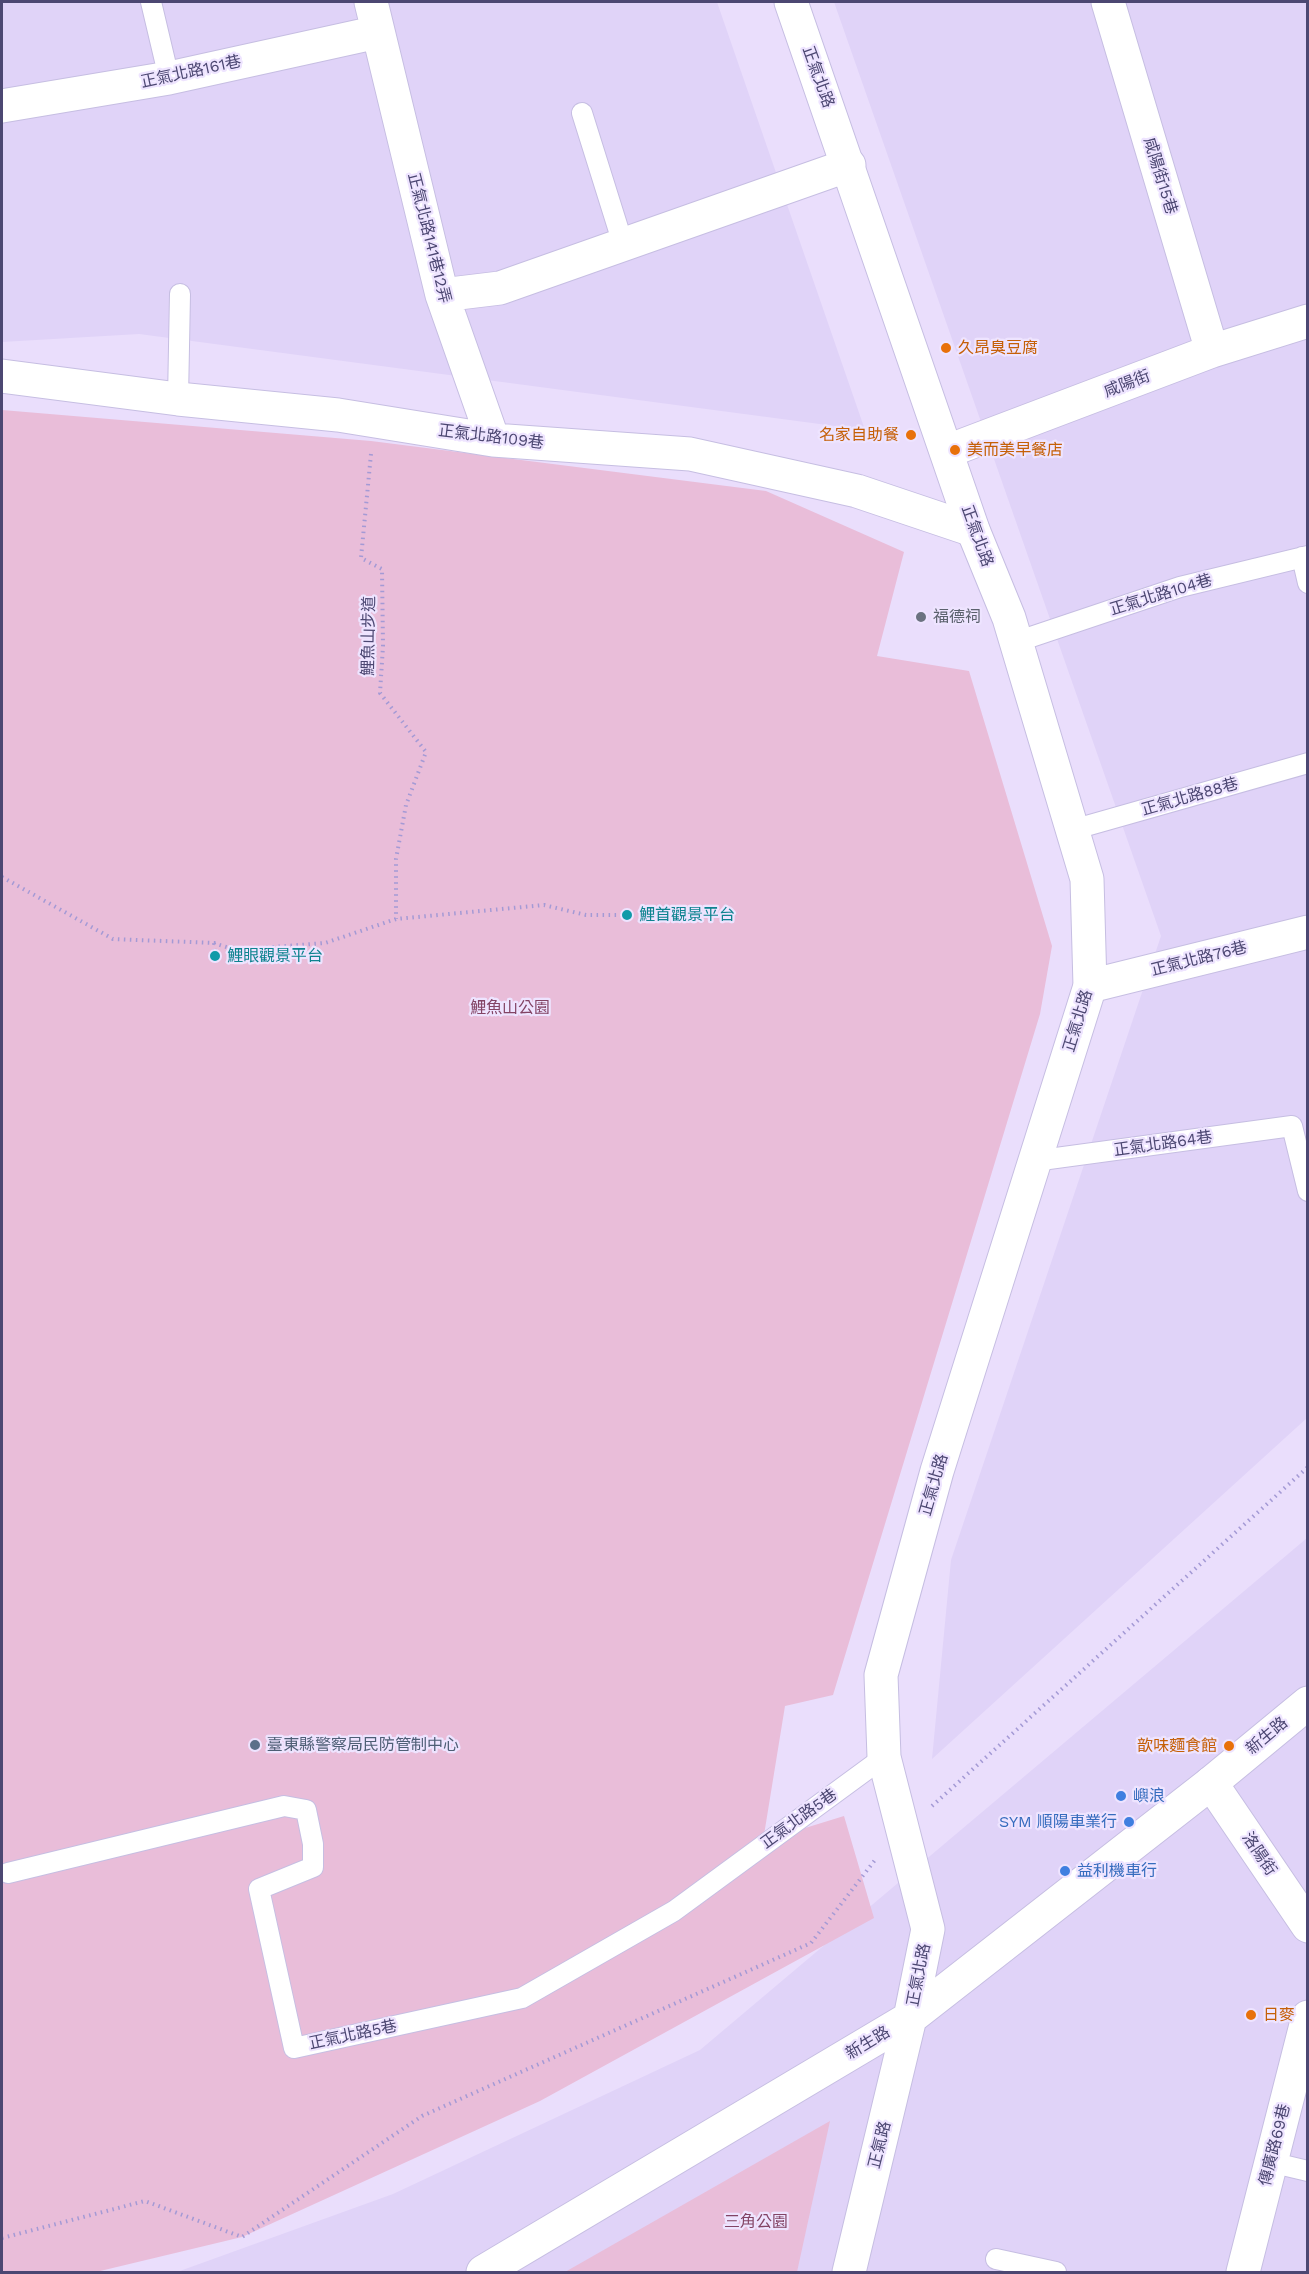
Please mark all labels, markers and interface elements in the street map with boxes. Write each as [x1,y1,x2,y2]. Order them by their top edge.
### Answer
street label: 正氣北路 [798,44,838,110]
street label: 正氣北路161巷 [139,52,243,92]
street label: 咸陽街15巷 [1139,135,1181,217]
street label: 正氣北路141巷12弄 [404,171,454,305]
place label: 久昂臭豆腐 [958,338,1038,358]
marker: 久昂臭豆腐 [939,341,953,355]
street label: 咸陽街 [1101,366,1153,402]
street label: 正氣北路109巷 [437,421,545,453]
place label: 名家自助餐 [819,425,899,445]
marker: 名家自助餐 [904,428,918,442]
place label: 美而美早餐店 [967,440,1063,460]
marker: 美而美早餐店 [948,443,962,457]
street label: 正氣北路 [957,503,997,569]
street label: 正氣北路104巷 [1108,570,1214,620]
street label: 鯉魚山步道 [359,596,379,676]
place label: 福德祠 [933,607,981,627]
marker: 福德祠 [914,610,928,624]
street label: 正氣北路88巷 [1139,774,1241,820]
place label: 鯉首觀景平台 [639,905,735,925]
marker: 鯉首觀景平台 [620,908,634,922]
street label: 正氣北路76巷 [1149,938,1249,980]
place label: 鯉眼觀景平台 [227,946,323,966]
marker: 鯉眼觀景平台 [208,949,222,963]
street label: 正氣北路 [1059,988,1097,1054]
park label: 鯉魚山公園 [470,998,550,1018]
street label: 正氣北路64巷 [1112,1128,1214,1160]
street label: 正氣北路 [916,1452,952,1518]
street label: 新生路 [1242,1713,1292,1759]
place label: 臺東縣警察局民防管制中心 [267,1735,459,1755]
place label: 歆味麵食館 [1137,1736,1217,1756]
marker: 臺東縣警察局民防管制中心 [248,1738,262,1752]
marker: 歆味麵食館 [1222,1739,1236,1753]
street label: 正氣北路5巷 [757,1785,841,1853]
place label: 嶼浪 [1133,1786,1165,1806]
marker: 嶼浪 [1114,1789,1128,1803]
place label: SYM 順陽車業行 [999,1812,1117,1832]
marker: SYM 順陽車業行 [1122,1815,1136,1829]
street label: 洛陽街 [1238,1829,1280,1879]
place label: 益利機車行 [1077,1861,1157,1881]
marker: 益利機車行 [1058,1864,1072,1878]
street label: 正氣北路 [903,1942,935,2008]
place label: 日麥 [1263,2005,1295,2025]
marker: 日麥 [1244,2008,1258,2022]
street label: 正氣北路5巷 [307,2016,399,2054]
street label: 新生路 [842,2022,894,2064]
street label: 傳廣路69巷 [1256,2102,1294,2188]
street label: 正氣路 [865,2119,895,2171]
park label: 三角公園 [724,2212,788,2232]

